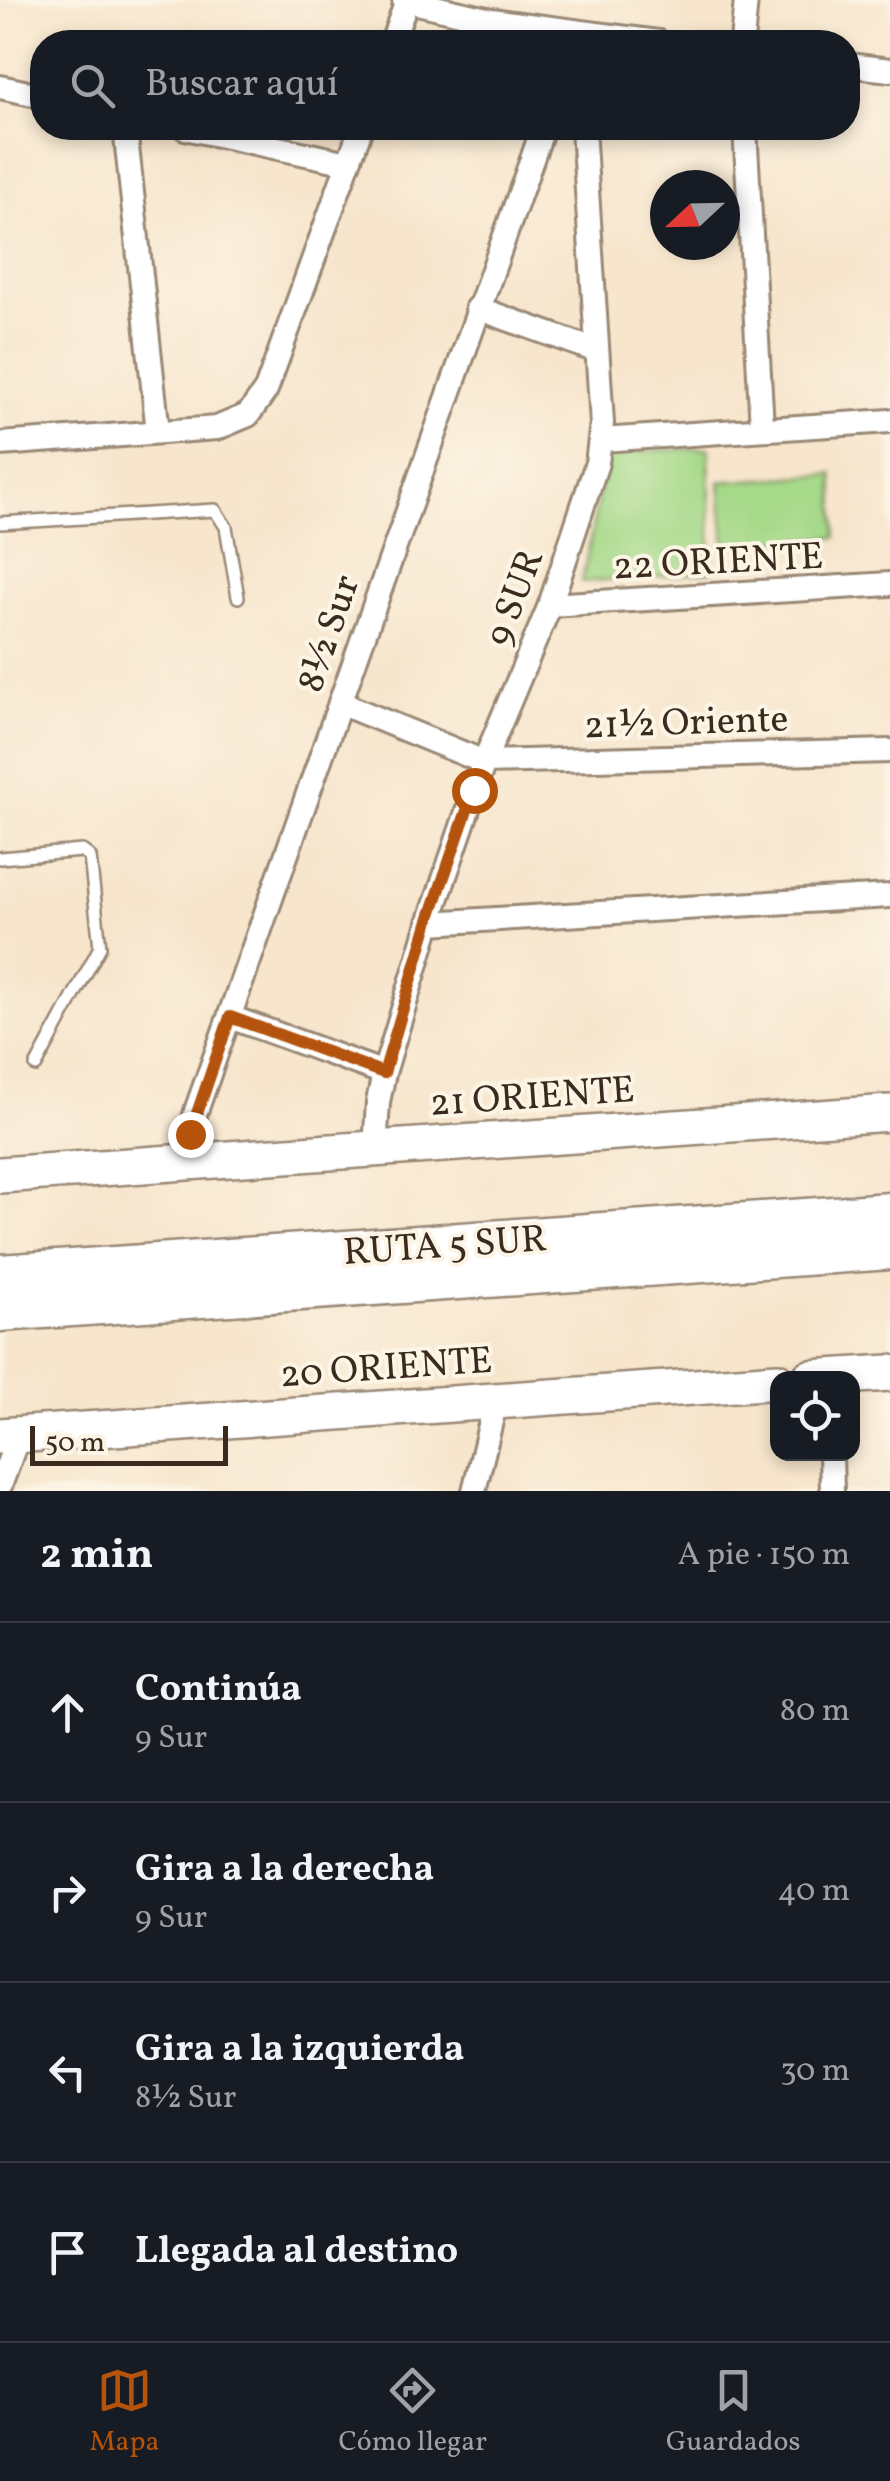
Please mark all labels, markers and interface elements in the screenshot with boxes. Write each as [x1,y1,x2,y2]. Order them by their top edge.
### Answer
search box [30,30,860,140]
icon: search [65,58,120,113]
text: Buscar aquí [145,59,338,112]
north arrow [650,170,740,260]
street label: 22 ORIENTE [612,532,825,595]
street label: 9 SUR [474,542,559,654]
street label: 8½ Sur [286,568,375,700]
street label: 21½ Oriente [583,694,789,755]
route start [452,768,498,814]
street label: 21 ORIENTE [428,1065,636,1132]
route end [168,1112,214,1158]
street label: RUTA 5 SUR [342,1214,549,1281]
street label: 20 ORIENTE [278,1336,494,1403]
map controls [770,1371,860,1461]
button: locate [770,1371,860,1461]
scale bar [30,1421,228,1466]
text: 50 m [45,1424,105,1463]
text: 2 min [40,1527,153,1586]
text: A pie · 150 m [678,1534,850,1578]
text: Continúa [135,1664,302,1717]
icon: ahead [40,1685,95,1740]
text: 80 m [780,1690,850,1734]
text: 9 Sur [135,1717,207,1761]
text: Gira a la derecha [135,1844,434,1897]
icon: right [40,1865,95,1920]
text: 40 m [778,1870,850,1914]
text: 9 Sur [135,1897,207,1941]
text: Gira a la izquierda [135,2024,464,2077]
icon: left [40,2045,95,2100]
text: 30 m [780,2050,850,2094]
text: 8½ Sur [135,2077,236,2121]
icon: arrive [40,2225,95,2280]
text: Llegada al destino [135,2226,458,2279]
tab: Mapa [90,2363,160,2462]
tab: Cómo llegar [339,2363,487,2462]
tab: Guardados [666,2363,800,2462]

